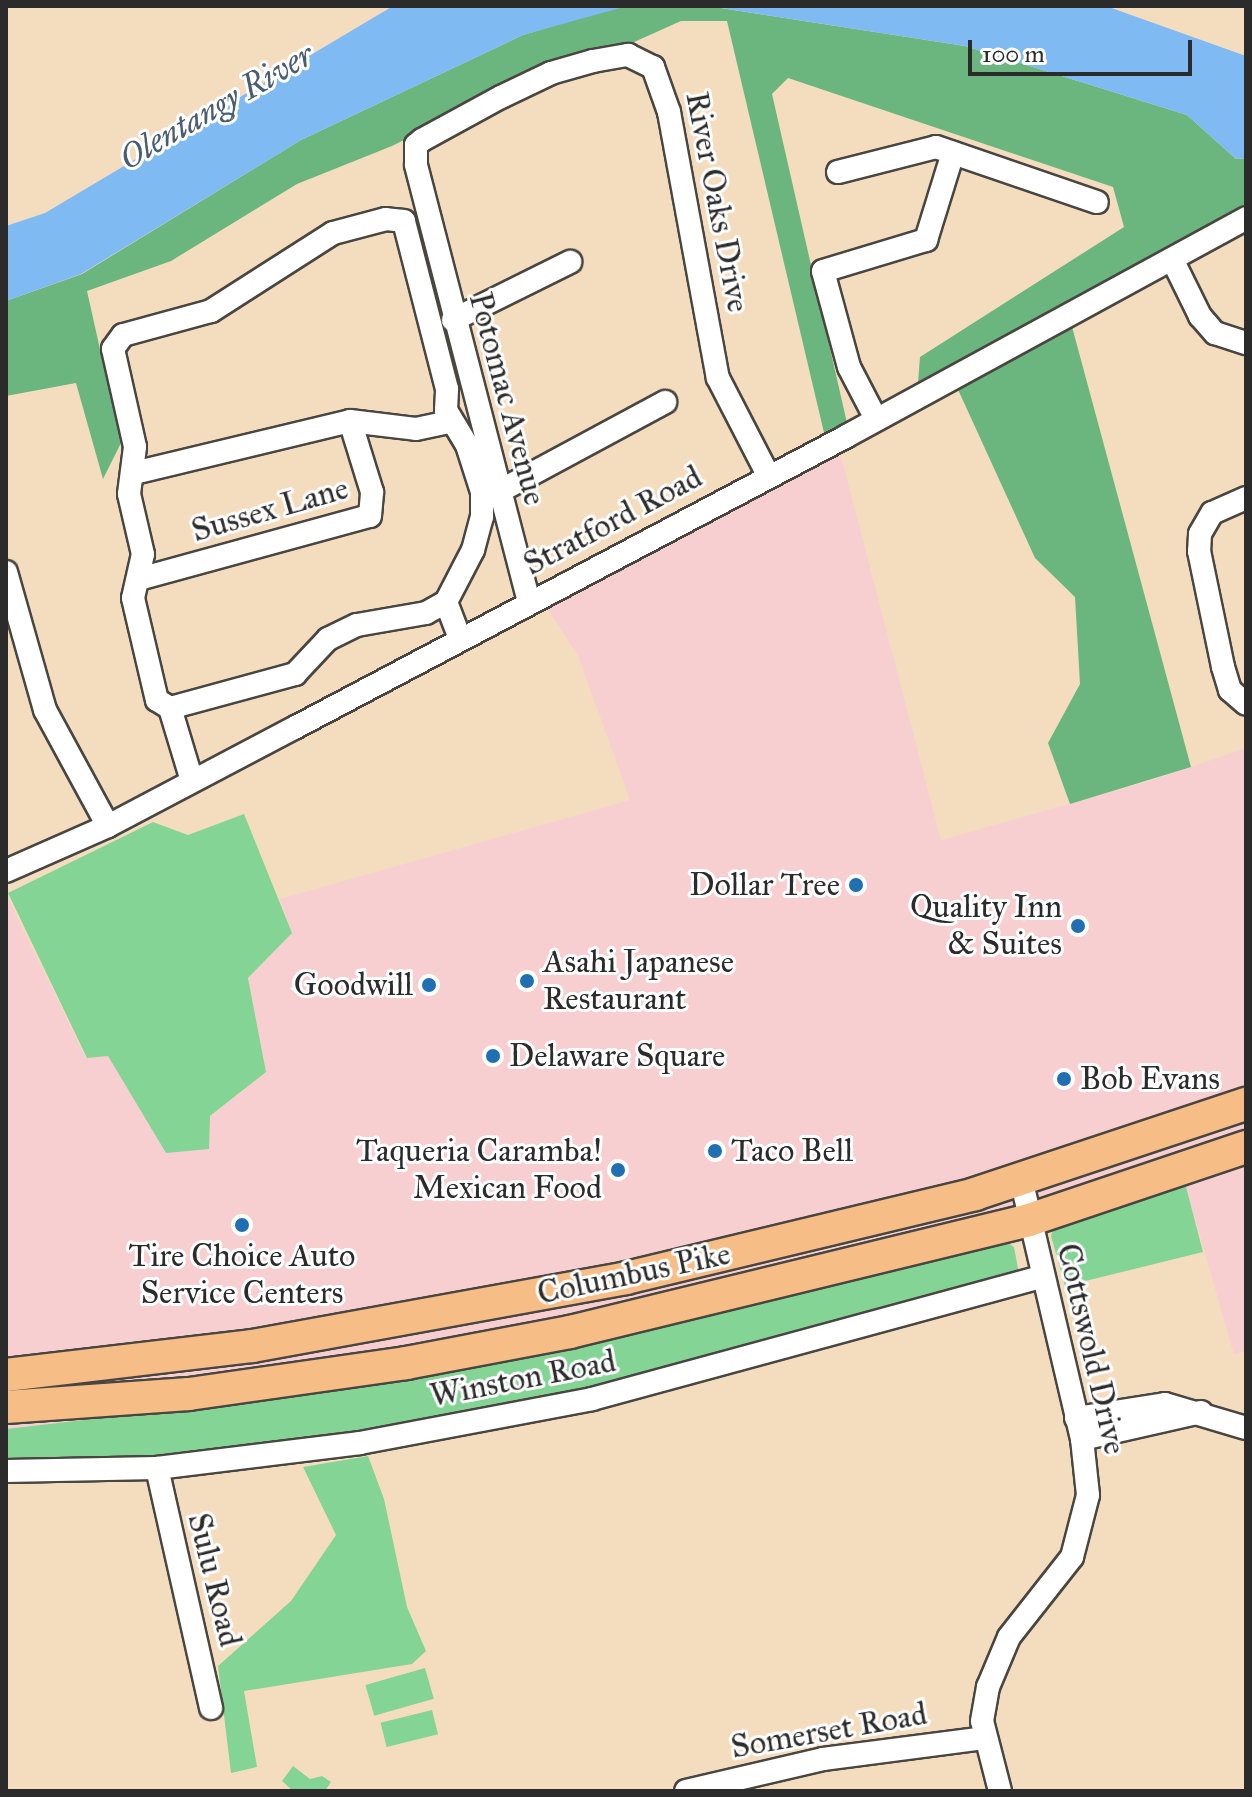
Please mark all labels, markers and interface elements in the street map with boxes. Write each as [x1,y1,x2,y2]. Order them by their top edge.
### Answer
scale bar [972,24,1196,74]
water label: Olentangy River [112,34,320,178]
text: 100 m [982,39,1045,69]
street label: River Oaks Drive [677,89,757,315]
street label: Potomac Avenue [460,289,554,509]
street label: Stratford Road [517,458,709,584]
street label: Sussex Lane [187,469,353,551]
place label: Dollar Tree [689,866,840,904]
marker: Dollar Tree [847,876,865,894]
place label: Quality Inn & Suites [910,889,1062,964]
marker: Quality Inn & Suites [1069,917,1087,935]
place label: Asahi Japanese Restaurant [543,944,734,1019]
place label: Goodwill [294,966,413,1004]
marker: Asahi Japanese Restaurant [518,972,536,990]
marker: Goodwill [420,976,438,994]
place label: Delaware Square [509,1037,725,1075]
marker: Delaware Square [484,1047,502,1065]
place label: Bob Evans [1080,1060,1220,1098]
marker: Bob Evans [1055,1070,1073,1088]
place label: Taco Bell [731,1132,853,1170]
place label: Taqueria Caramba! Mexican Food [356,1133,602,1208]
marker: Taco Bell [706,1142,724,1160]
marker: Taqueria Caramba! Mexican Food [609,1161,627,1179]
marker: Tire Choice Auto Service Centers [233,1216,251,1234]
street label: Columbus Pike [534,1235,734,1313]
place label: Tire Choice Auto Service Centers [129,1238,355,1313]
street label: Cottswold Drive [1048,1240,1134,1458]
street label: Winston Road [427,1342,619,1416]
street label: Sulu Road [179,1509,249,1651]
street label: Somerset Road [728,1695,930,1767]

